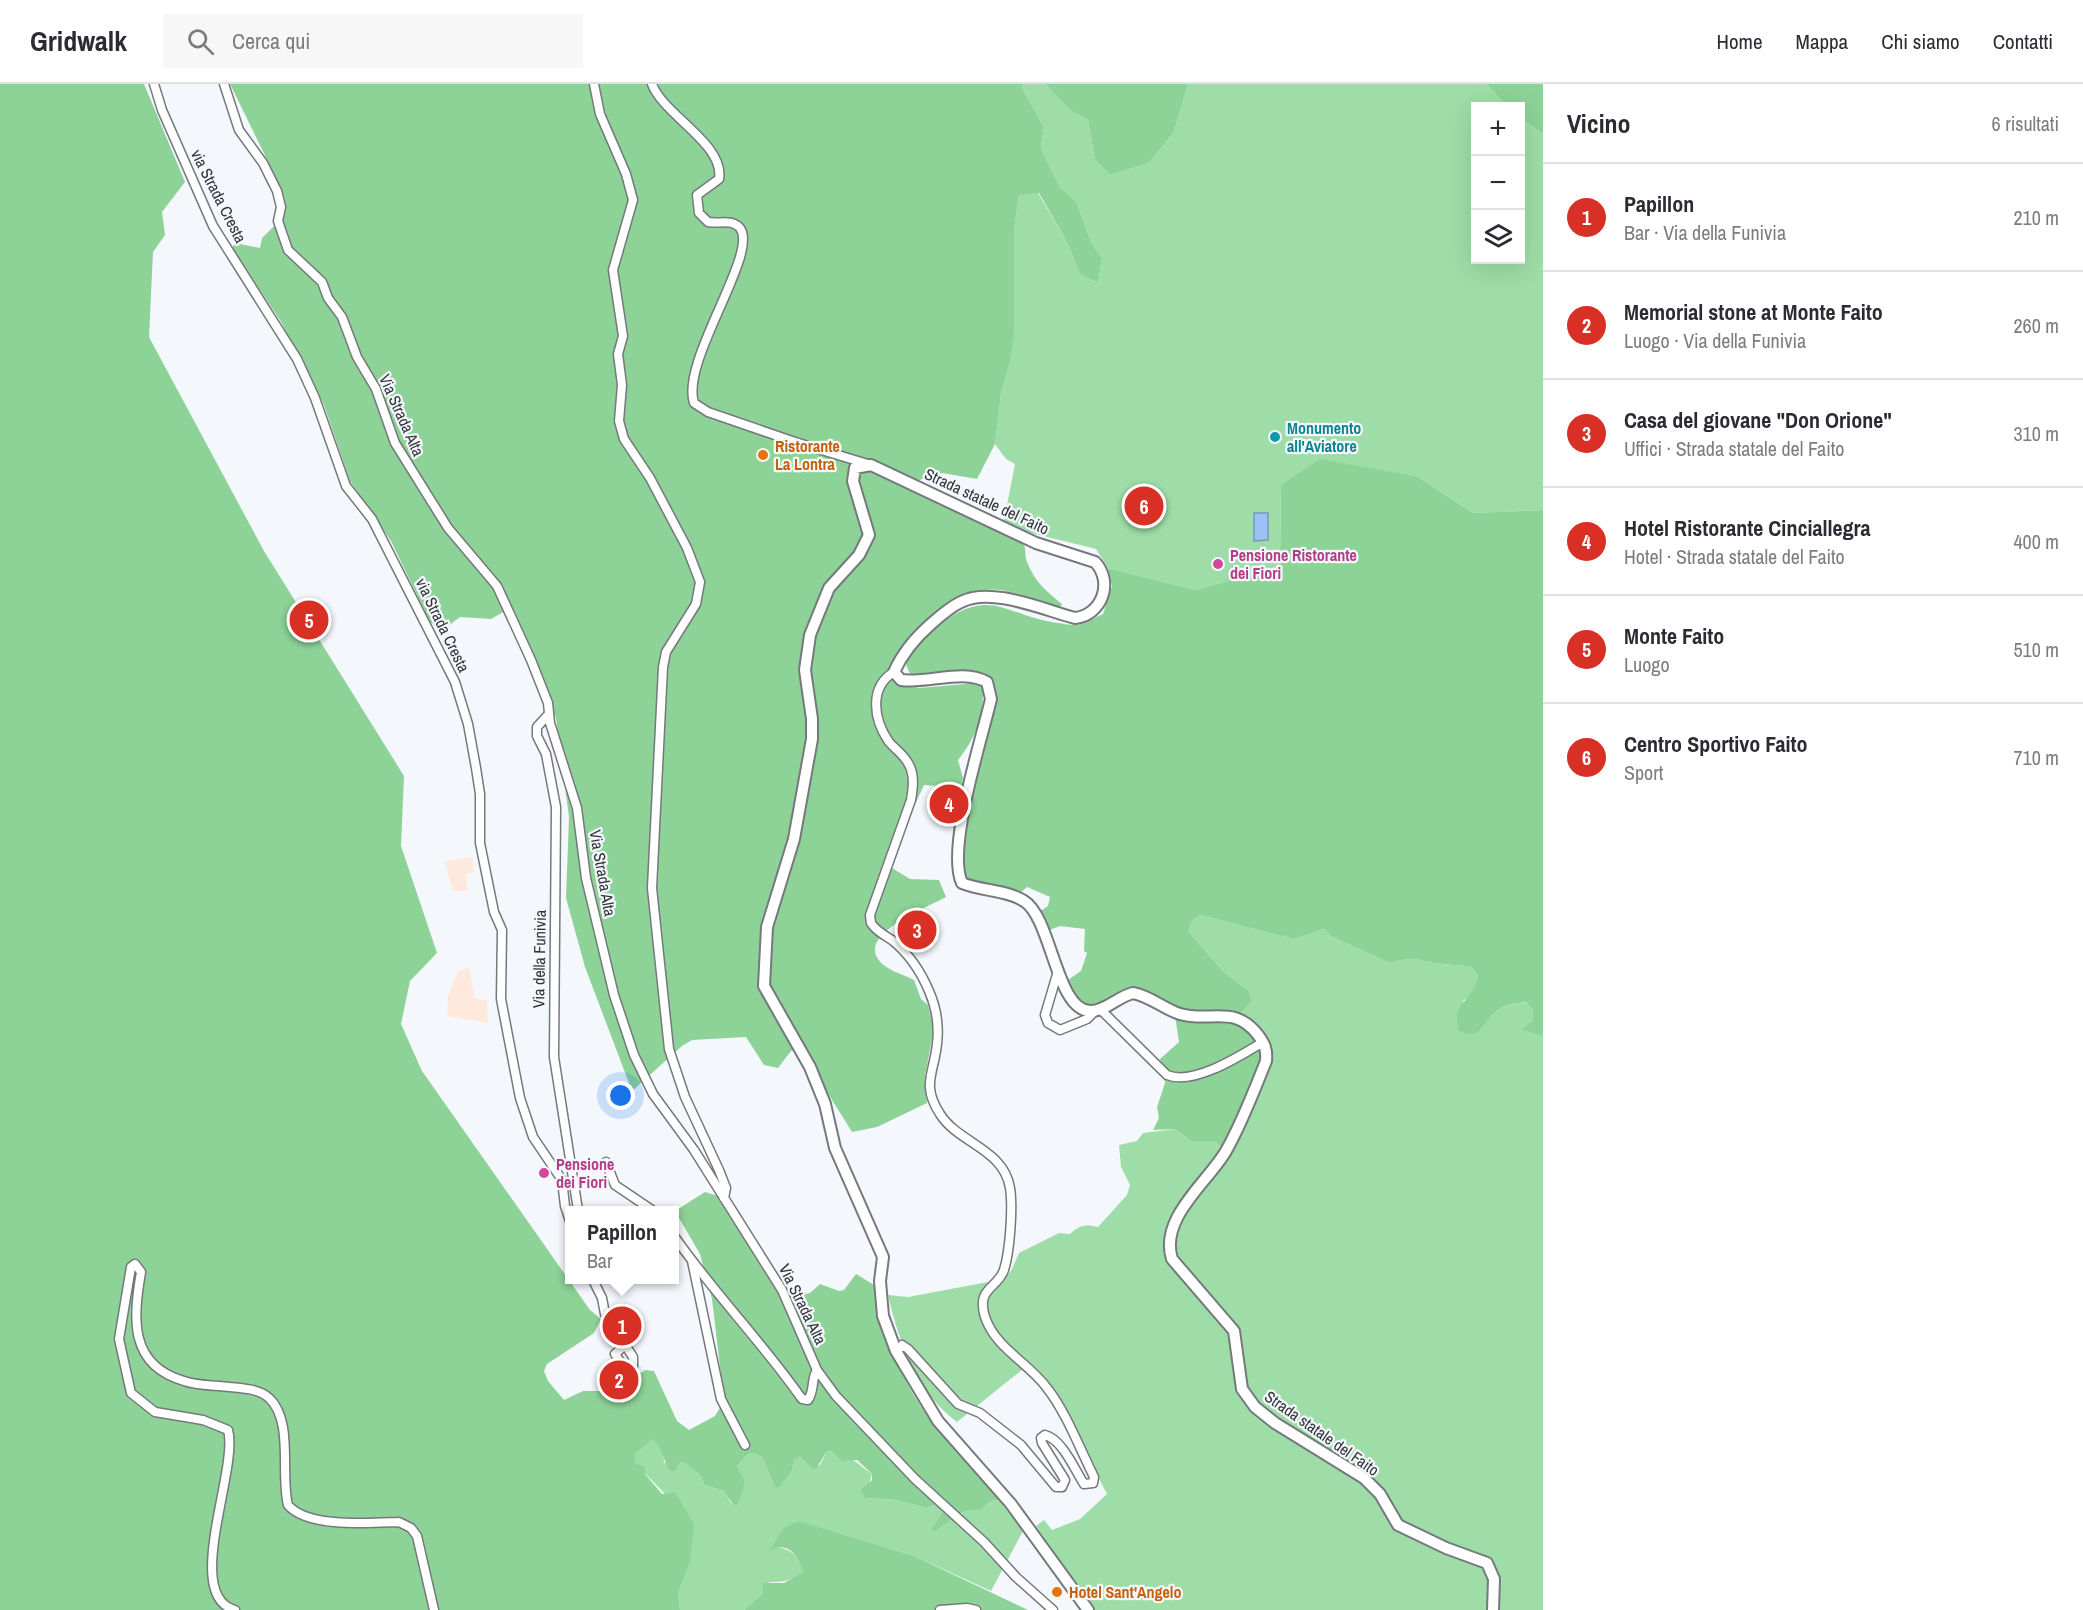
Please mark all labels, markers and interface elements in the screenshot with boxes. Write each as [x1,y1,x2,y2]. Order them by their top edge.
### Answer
search box [163,14,583,68]
text: Gridwalk [30,22,127,60]
icon: search [184,25,217,58]
text: Cerca qui [232,26,310,56]
text: Home [1717,27,1763,56]
text: Mappa [1796,27,1848,56]
text: Chi siamo [1881,27,1960,56]
text: Contatti [1993,27,2053,56]
map controls [1471,102,1525,264]
button: + [1471,102,1525,156]
text: Vicino [1567,106,1631,141]
text: 6 risultati [1992,110,2059,137]
street label: via Strada Cresta [186,146,252,247]
button: − [1471,156,1525,210]
text: Papillon [1624,189,1694,219]
text: 1 [1582,204,1591,231]
text: 210 m [2013,204,2059,231]
button: layers [1471,210,1525,264]
text: Bar · Via della Funivia [1624,219,1786,246]
text: Memorial stone at Monte Faito [1624,297,1883,327]
text: 2 [1582,312,1591,339]
text: 260 m [2013,312,2059,339]
text: Luogo · Via della Funivia [1624,327,1806,354]
street label: Via Strada Alta [374,371,430,460]
text: Casa del giovane "Don Orione" [1624,405,1892,435]
place label: Monumento all'Aviatore [1287,417,1361,457]
text: 3 [1582,420,1591,447]
text: 310 m [2013,420,2059,447]
marker: Monumento all'Aviatore [1268,430,1282,444]
place label: Ristorante La Lontra [775,435,840,475]
text: Uffici · Strada statale del Faito [1624,435,1844,462]
marker: Ristorante La Lontra [756,448,770,462]
street label: Strada statale del Faito [921,462,1053,540]
pin: 6 [1124,484,1164,528]
text: Hotel Ristorante Cinciallegra [1624,513,1871,543]
text: 4 [1582,528,1591,555]
text: 400 m [2013,528,2059,555]
text: Hotel · Strada statale del Faito [1624,543,1845,570]
place label: Pensione Ristorante dei Fiori [1230,544,1357,584]
marker: Pensione Ristorante dei Fiori [1211,557,1225,571]
street label: via Strada Cresta [411,574,476,676]
pin: 5 [290,598,328,642]
text: Monte Faito [1624,621,1724,651]
text: 5 [1582,636,1591,663]
text: 510 m [2013,636,2059,663]
text: Luogo [1624,651,1670,678]
text: Centro Sportivo Faito [1624,729,1808,759]
text: 6 [1582,744,1591,771]
text: 710 m [2013,744,2059,771]
text: Sport [1624,759,1663,786]
pin: 4 [930,782,968,826]
street label: Via Strada Alta [585,828,622,919]
pin: 3 [898,908,936,952]
street label: Via della Funivia [527,909,551,1008]
your location [606,1081,635,1110]
place label: Pensione dei Fiori [556,1153,614,1193]
marker: Pensione dei Fiori [537,1166,551,1180]
popup [565,1206,679,1284]
text: Papillon [587,1217,657,1247]
text: Bar [587,1247,612,1274]
street label: Via Strada Alta [774,1260,832,1349]
pin: 1 [602,1304,642,1348]
pin: 2 [600,1358,638,1402]
street label: Strada statale del Faito [1260,1385,1384,1481]
place label: Hotel Sant'Angelo [1069,1581,1181,1603]
marker: Hotel Sant'Angelo [1050,1585,1064,1599]

